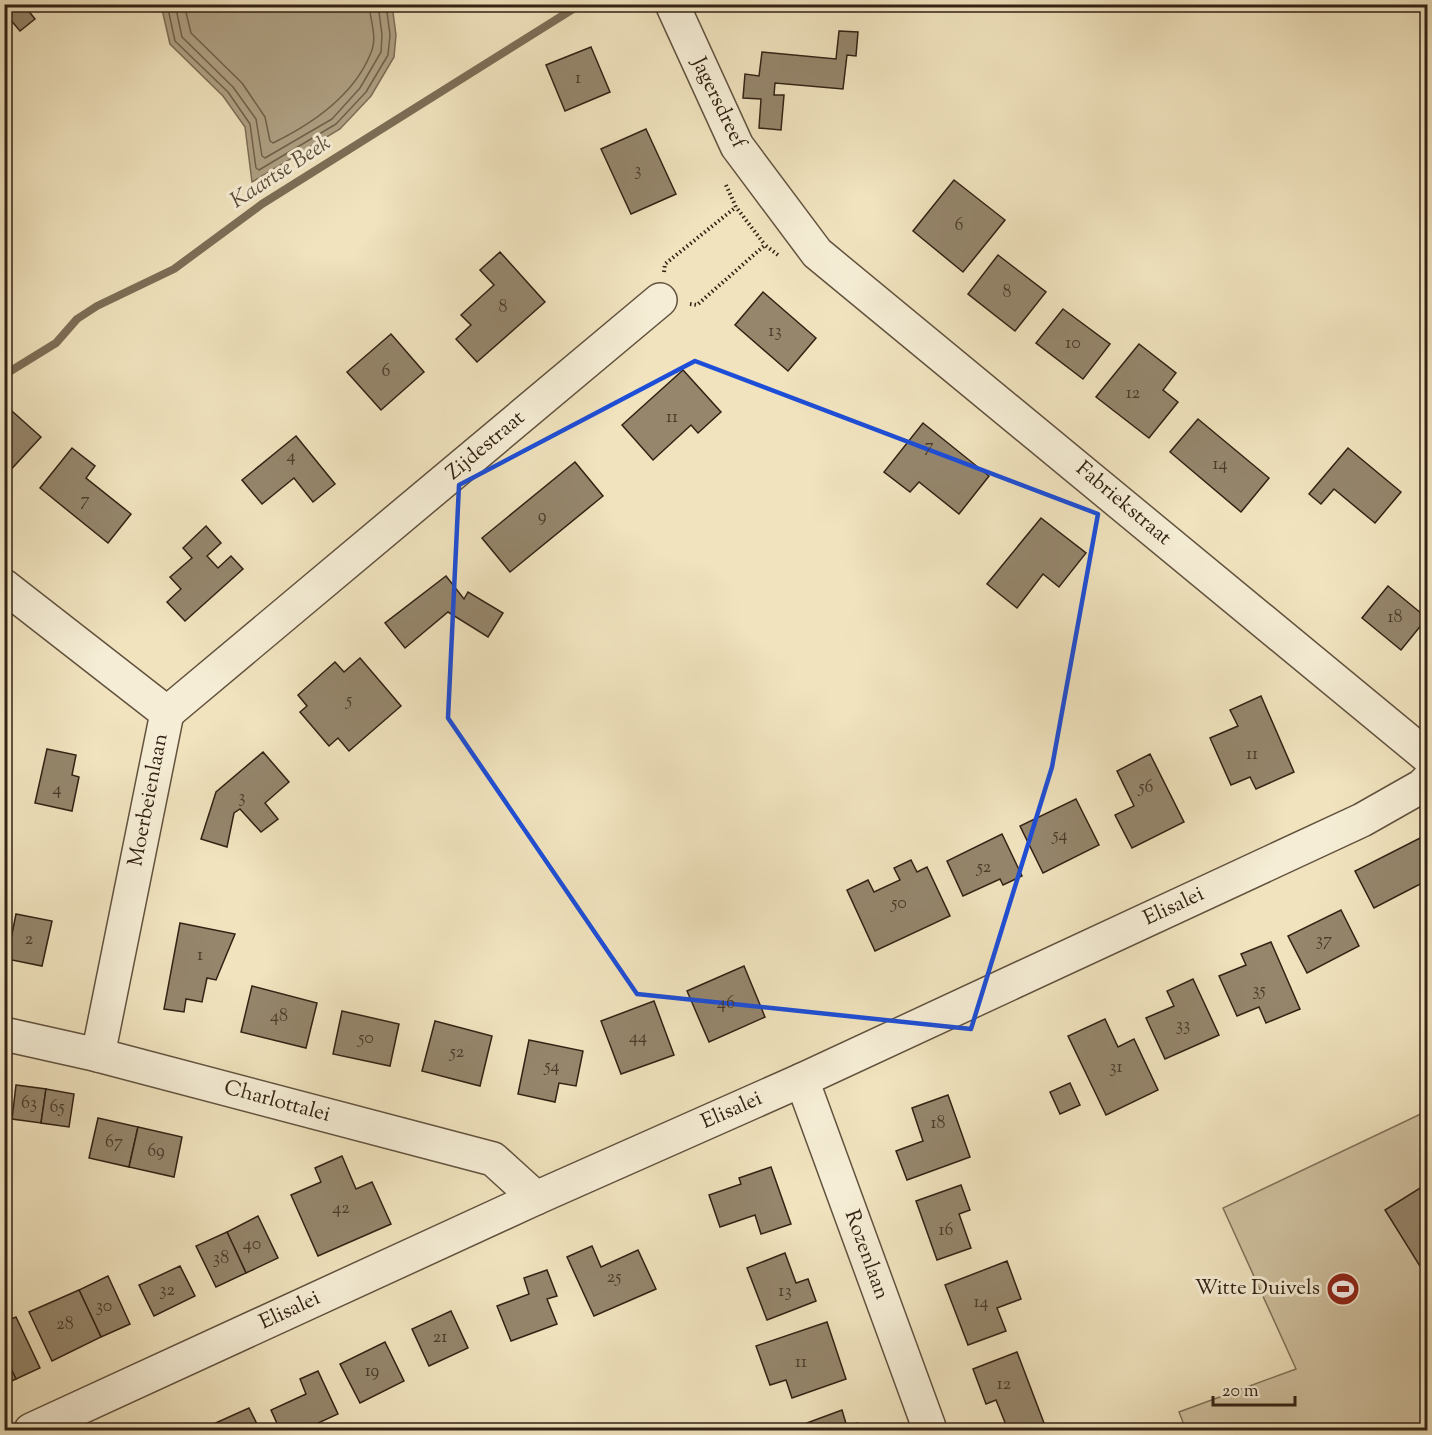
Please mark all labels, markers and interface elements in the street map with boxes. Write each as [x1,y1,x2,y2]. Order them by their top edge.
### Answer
street label: Jagersdreef [683,52,754,155]
house number: 1 [575,66,581,92]
water label: Kaartse Beek [225,129,338,217]
house number: 3 [634,158,642,184]
house number: 6 [955,213,964,239]
house number: 8 [1003,280,1012,306]
house number: 8 [499,295,508,321]
house number: 13 [768,319,782,345]
house number: 10 [1065,331,1081,357]
house number: 6 [382,359,391,385]
house number: 12 [1126,381,1141,407]
street label: Zijdestraat [440,404,532,488]
house number: 11 [666,405,678,431]
house number: 7 [924,434,934,460]
house number: 4 [286,444,296,470]
house number: 14 [1212,452,1228,478]
street label: Fabriekstraat [1069,455,1177,553]
house number: 7 [80,488,90,514]
house number: 9 [538,504,547,530]
house number: 18 [1387,605,1403,631]
house number: 5 [345,688,352,714]
street label: Moerbeienlaan [121,731,177,869]
house number: 11 [1246,742,1258,768]
house number: 56 [1137,775,1154,801]
house number: 4 [52,777,62,803]
house number: 3 [238,785,246,811]
house number: 54 [1051,823,1068,849]
house number: 52 [976,855,992,881]
street label: Elisalei [1139,880,1209,934]
house number: 50 [890,891,907,917]
house number: 2 [25,927,34,953]
house number: 37 [1316,928,1332,954]
house number: 1 [197,943,203,969]
house number: 35 [1252,978,1266,1004]
house number: 46 [717,991,735,1017]
house number: 48 [270,1004,288,1030]
house number: 33 [1176,1013,1190,1039]
house number: 44 [629,1025,647,1051]
house number: 50 [357,1026,374,1052]
house number: 52 [449,1040,465,1066]
house number: 54 [543,1054,560,1080]
house number: 31 [1109,1055,1123,1081]
street label: Charlottalei [221,1073,334,1131]
street label: Elisalei [697,1084,767,1138]
house number: 63 [21,1091,37,1117]
house number: 65 [49,1095,65,1121]
house number: 18 [930,1111,946,1137]
house number: 67 [105,1130,123,1156]
house number: 69 [147,1139,165,1165]
house number: 42 [332,1196,350,1222]
street label: Rozenlaan [836,1206,896,1304]
house number: 16 [938,1218,954,1244]
house number: 40 [243,1232,261,1258]
house number: 38 [213,1246,229,1272]
house number: 25 [607,1265,621,1291]
sports icon: Witte Duivels [1325,1271,1361,1307]
place label: Witte Duivels [1195,1274,1320,1304]
house number: 32 [159,1278,175,1304]
house number: 13 [778,1279,792,1305]
street label: Elisalei [255,1284,325,1338]
house number: 14 [973,1290,989,1316]
house number: 30 [96,1294,112,1320]
house number: 28 [56,1312,74,1338]
house number: 21 [433,1325,447,1351]
house number: 11 [795,1350,807,1376]
house number: 19 [365,1359,380,1385]
scale bar [1213,1369,1296,1407]
house number: 12 [997,1372,1012,1398]
text: 20 m [1222,1379,1259,1405]

